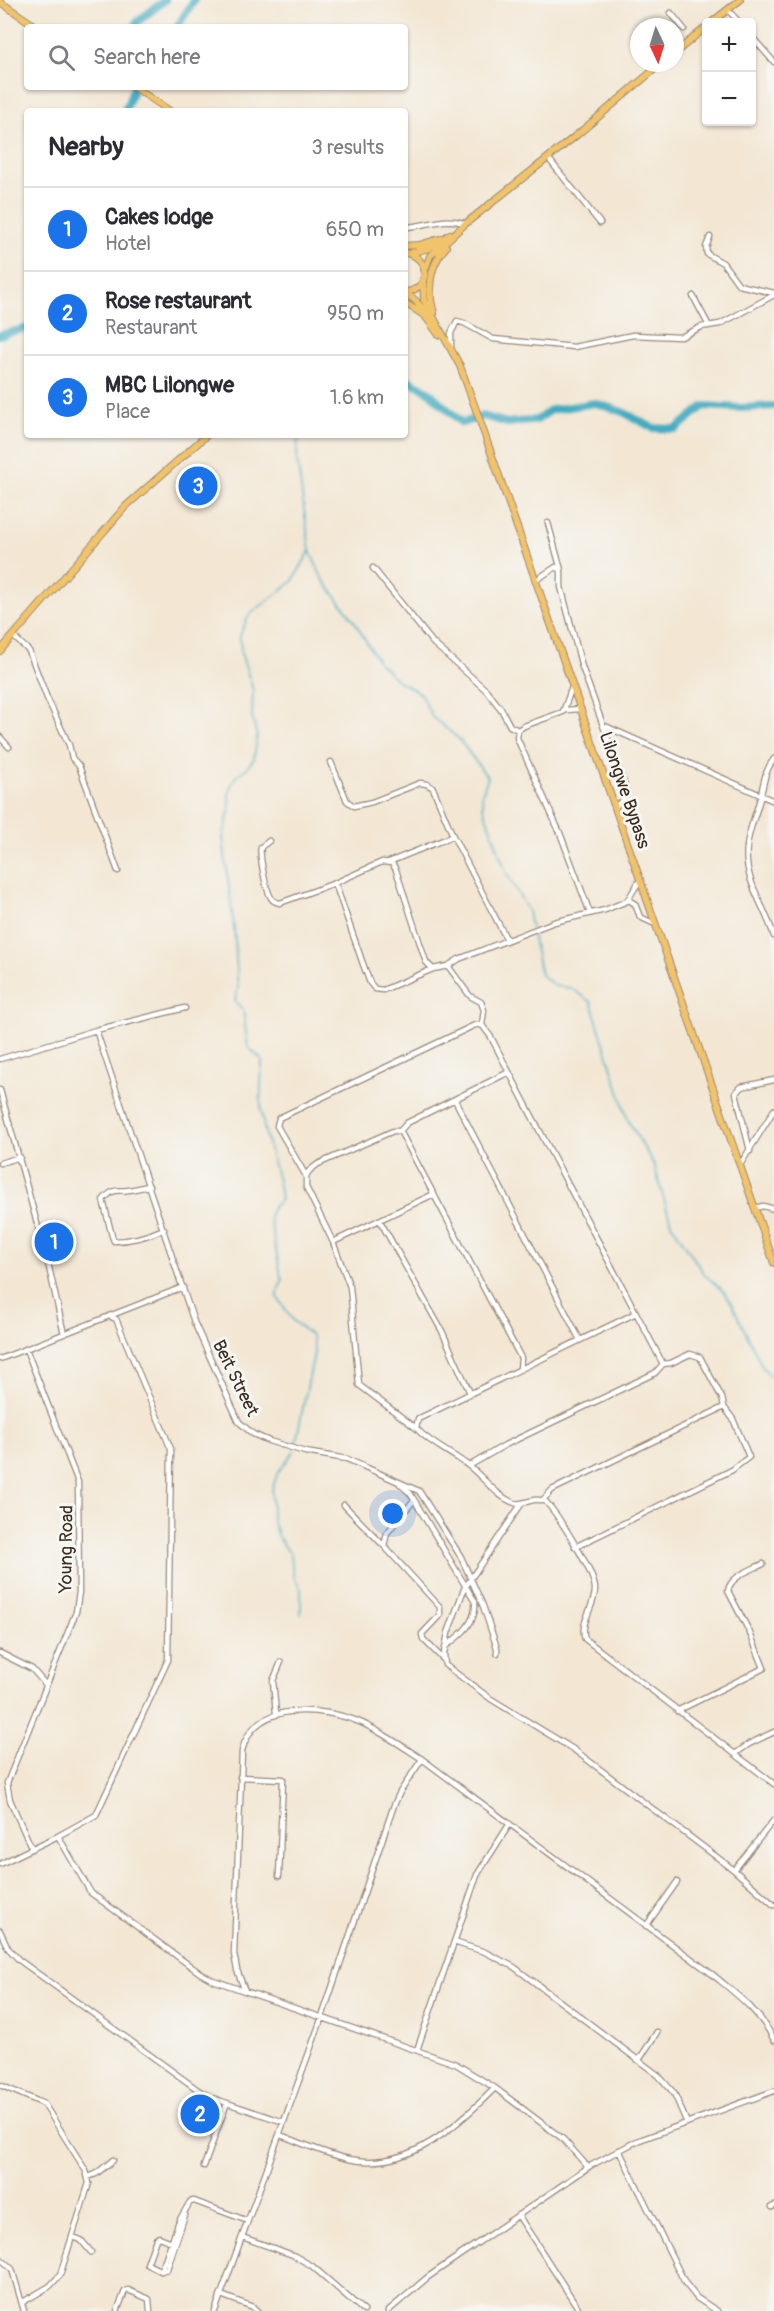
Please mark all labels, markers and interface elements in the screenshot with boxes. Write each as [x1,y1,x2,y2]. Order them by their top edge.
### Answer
north arrow [630,18,684,72]
map controls [702,18,756,126]
button: + [702,18,756,72]
search box [24,24,408,90]
icon: search [45,41,78,74]
text: Search here [93,43,200,71]
button: − [702,72,756,126]
text: Nearby [48,131,124,163]
text: 3 results [312,135,384,160]
text: Cakes lodge [105,203,213,231]
text: 1 [64,217,71,242]
text: 650 m [326,217,384,242]
text: Hotel [105,231,151,256]
text: Rose restaurant [105,287,251,315]
text: 2 [62,301,73,326]
text: 950 m [327,301,384,326]
text: Restaurant [105,315,197,340]
text: MBC Lilongwe [105,371,234,399]
text: 3 [62,385,73,410]
text: 1.6 km [330,385,384,410]
text: Place [105,399,150,424]
pin: 3 [178,464,218,508]
street label: Lilongwe Bypass [594,729,655,852]
pin: 1 [34,1220,74,1264]
street label: Beit Street [207,1336,264,1421]
your location [378,1499,407,1528]
street label: Young Road [54,1505,79,1594]
pin: 2 [180,2092,220,2136]

